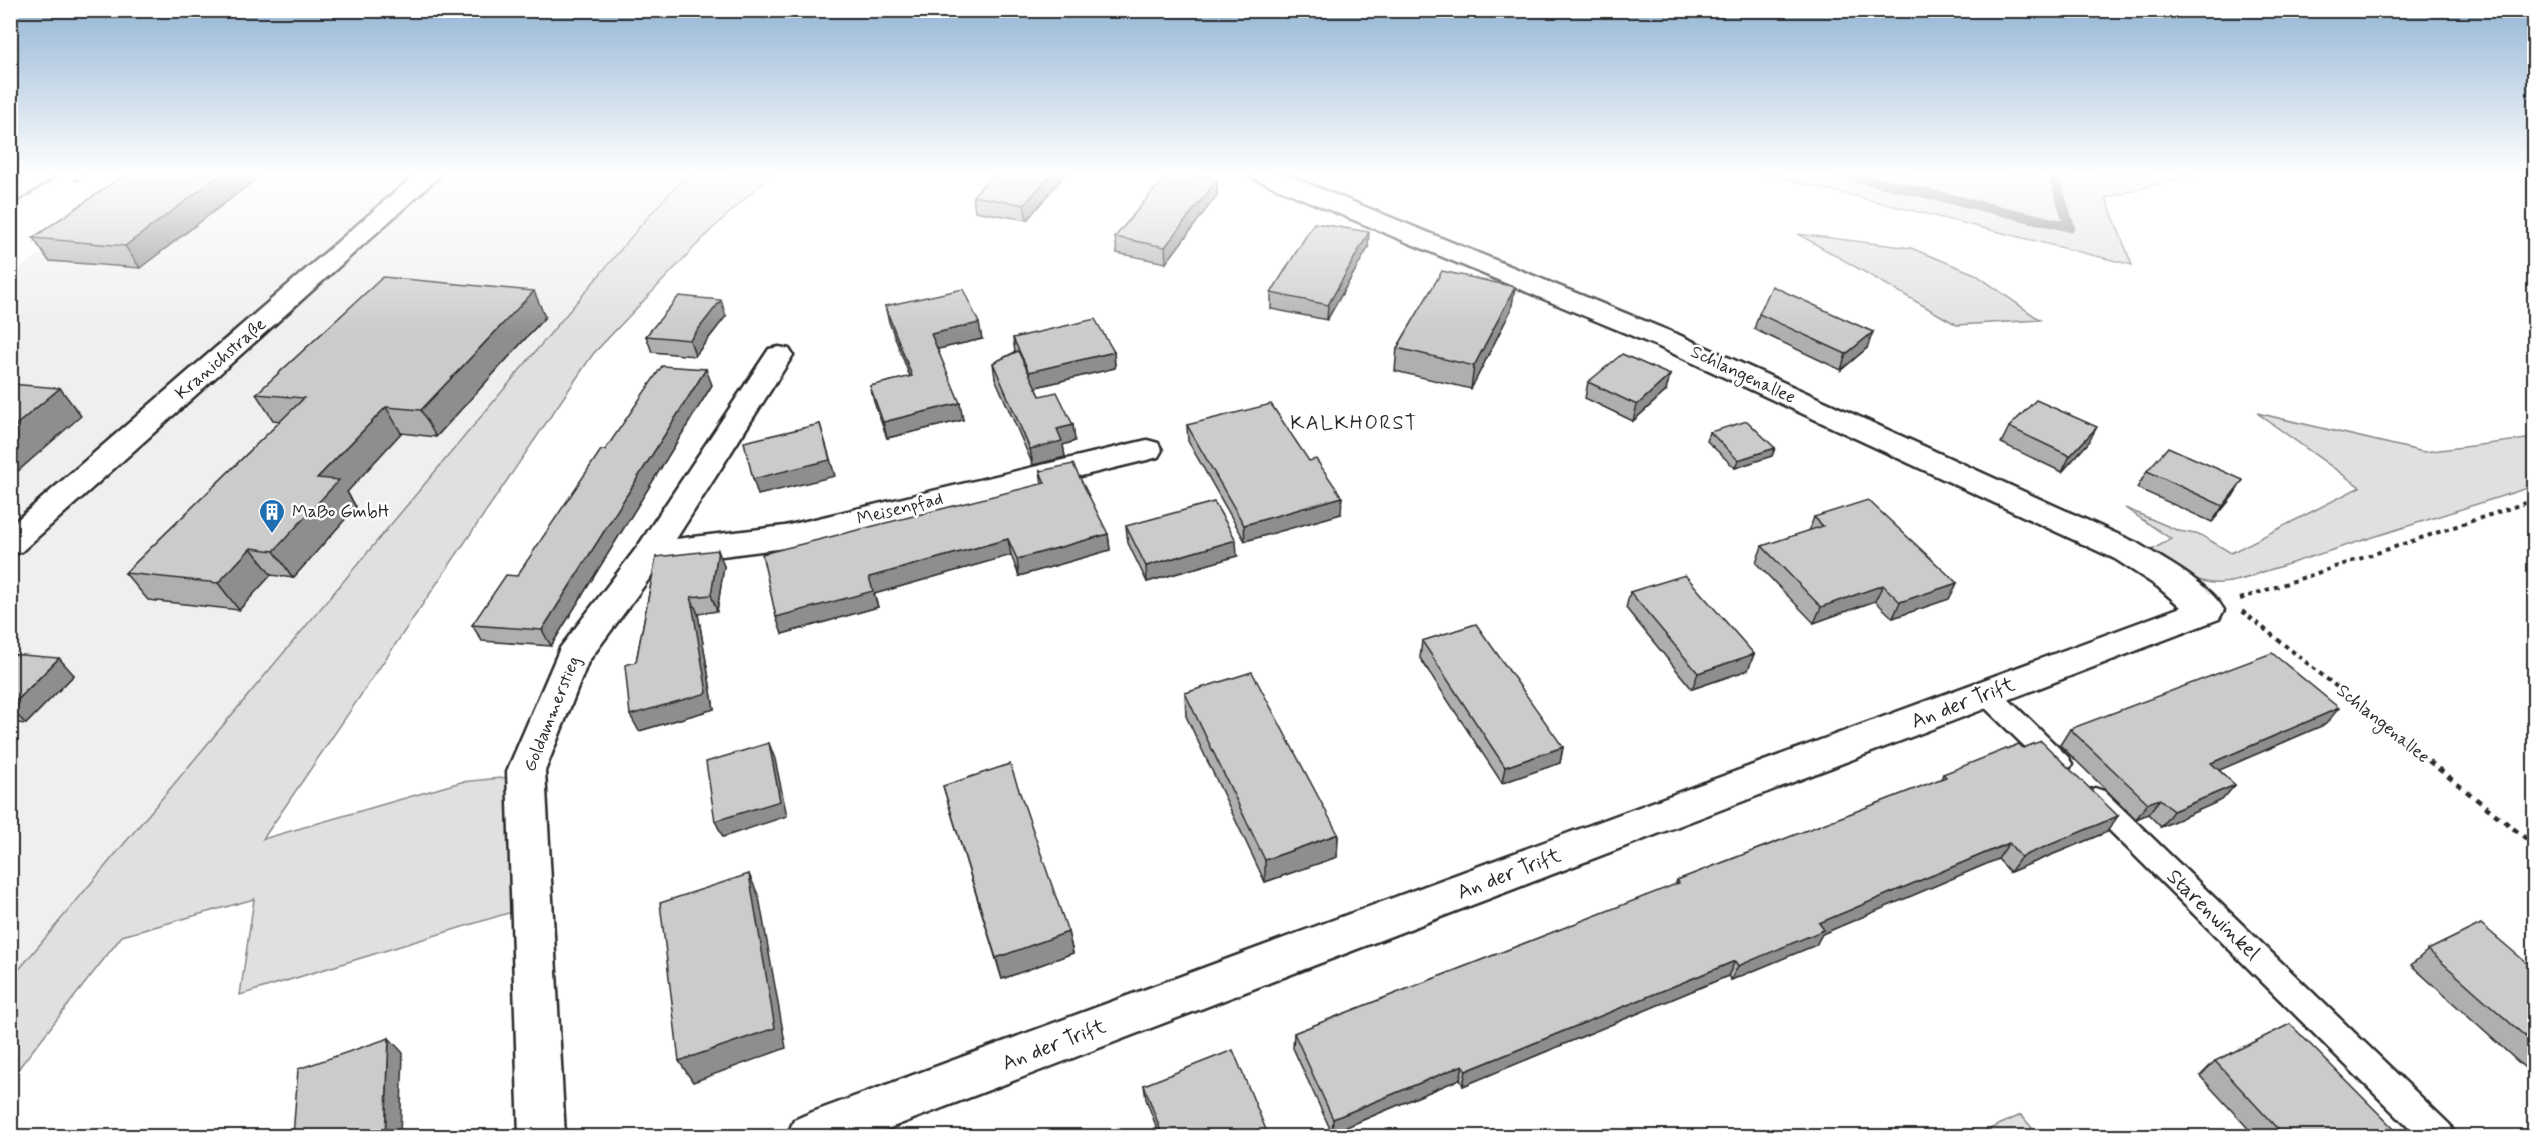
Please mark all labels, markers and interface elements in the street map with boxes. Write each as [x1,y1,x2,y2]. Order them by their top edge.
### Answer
street label: Kranichstraße [170,313,272,405]
street label: Schlangenallee [1686,340,1799,411]
district label: KALKHORST [1290,410,1418,437]
street label: Meisenpfad [854,487,946,531]
building icon: MaBo GmbH [257,497,287,535]
place label: MaBo GmbH [292,500,390,524]
street label: Goldammerstieg [518,653,586,775]
street label: An der Trift [1907,670,2020,736]
street label: Schlangenallee [2331,679,2435,770]
street label: An der Trift [1453,841,1566,907]
street label: Starenwinkel [2160,863,2266,967]
street label: An der Trift [998,1012,1111,1078]

